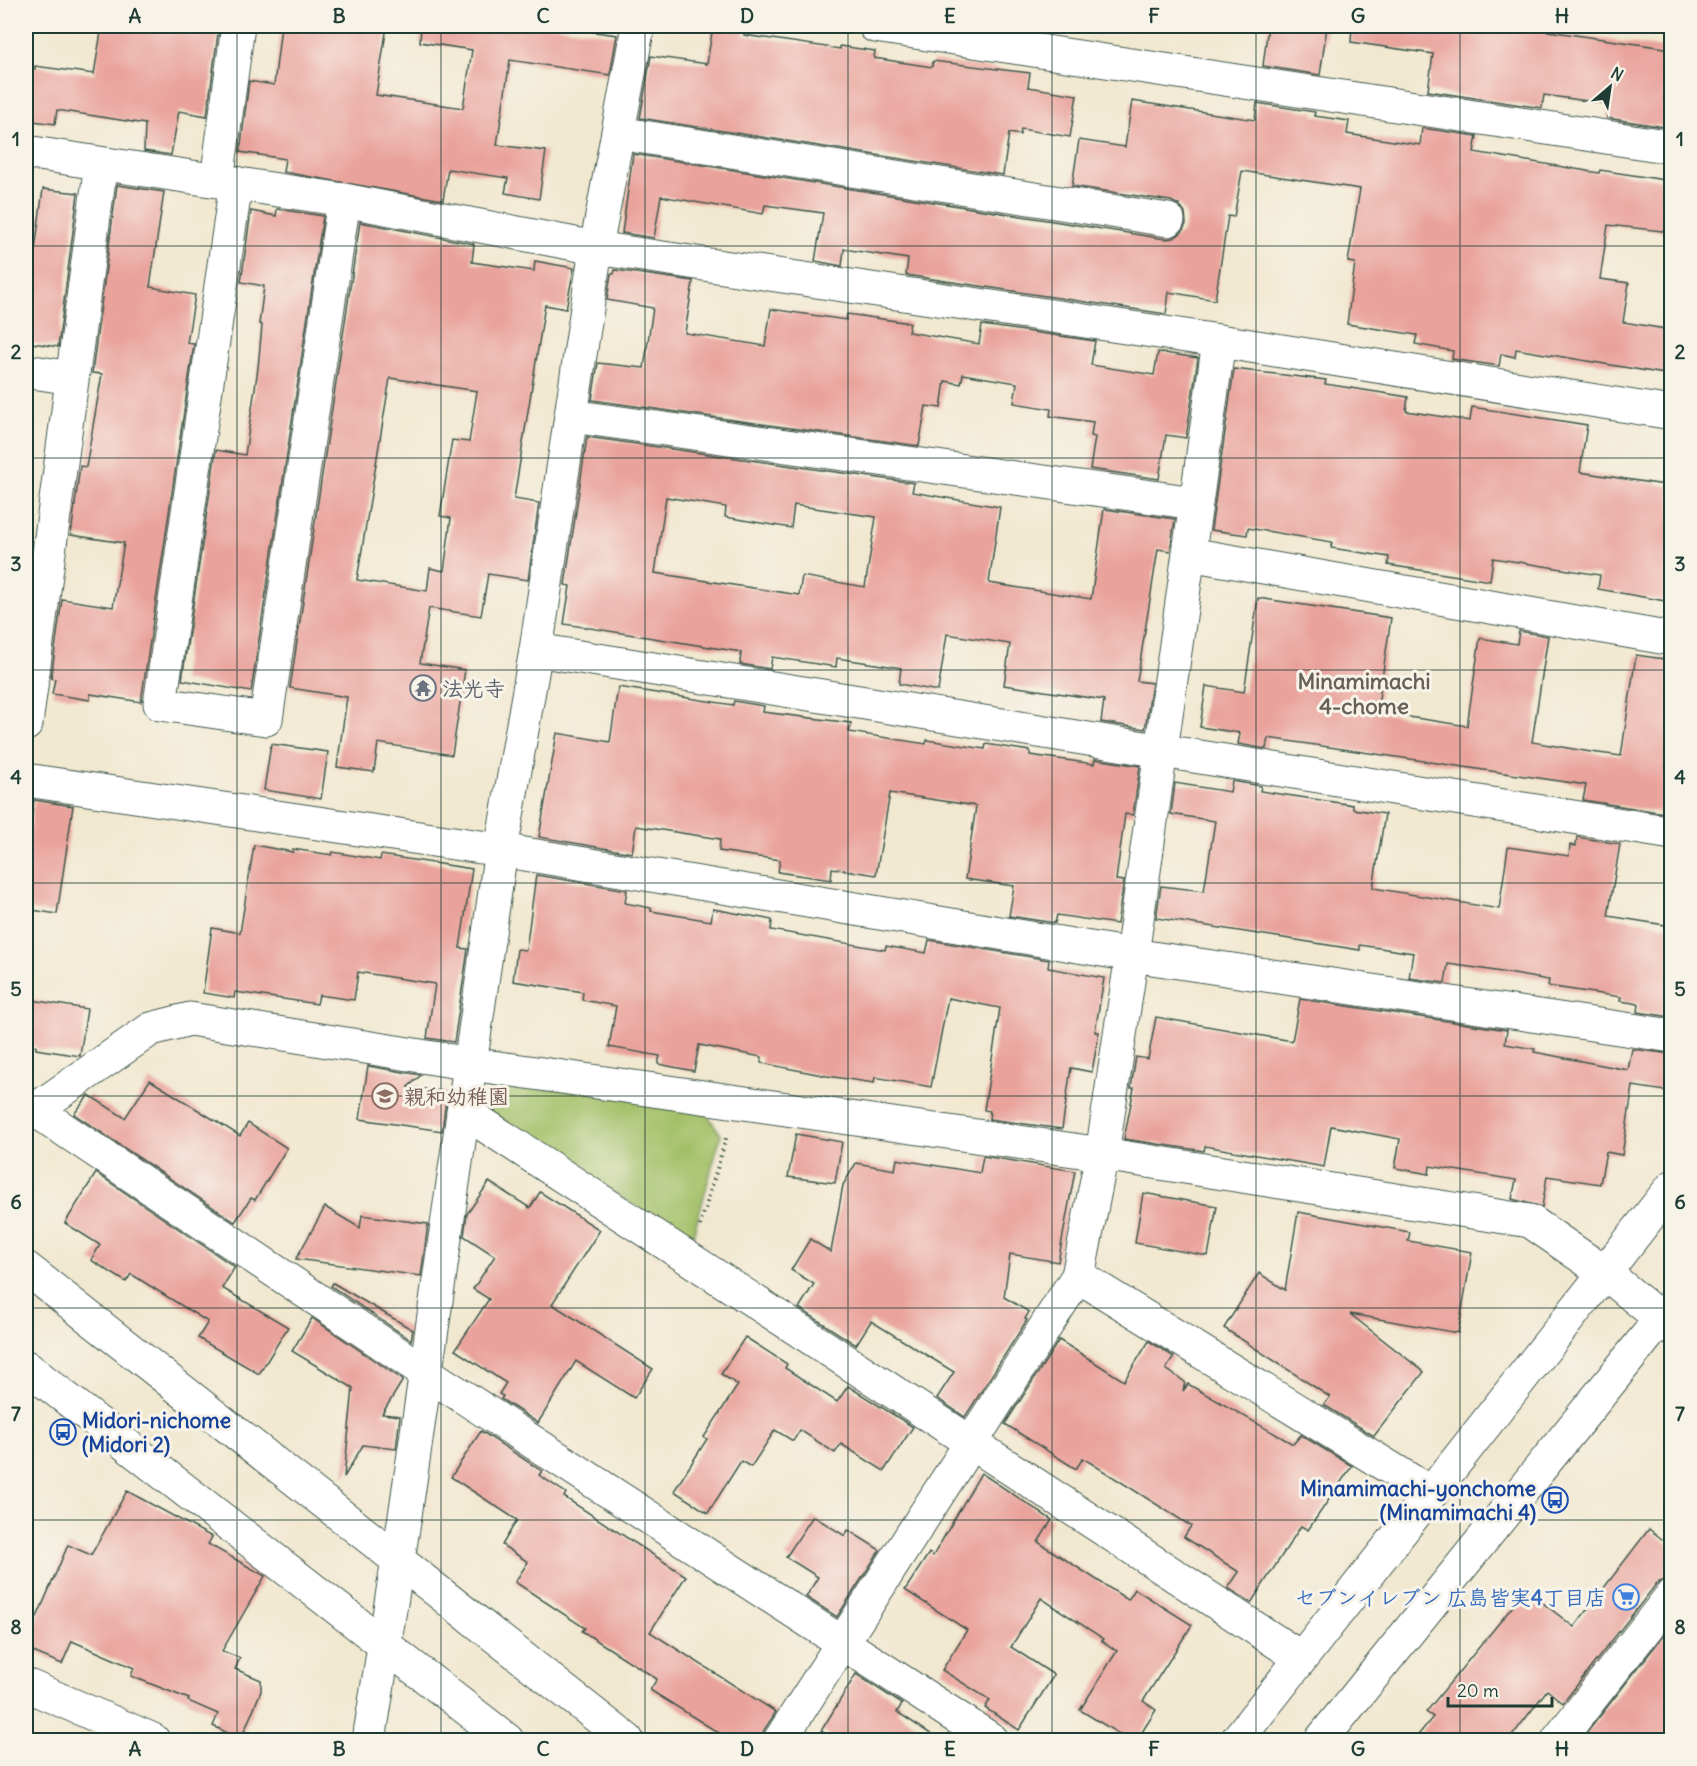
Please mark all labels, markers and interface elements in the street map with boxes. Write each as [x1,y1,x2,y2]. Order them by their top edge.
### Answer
text: A [129,3,142,28]
text: B [332,3,346,28]
text: C [536,3,550,28]
text: D [740,3,754,28]
text: E [944,3,956,28]
text: F [1148,3,1160,28]
text: G [1351,3,1365,28]
text: H [1555,3,1569,28]
north arrow [1580,57,1640,117]
text: N [1608,62,1627,85]
text: 1 [12,126,20,151]
text: 1 [1676,126,1684,151]
text: 2 [11,339,22,364]
text: 2 [1675,339,1686,364]
text: 3 [10,551,22,576]
text: 3 [1674,551,1686,576]
district label: Minamimachi 4-chome [1298,667,1430,720]
temple icon: 法光寺 [408,673,438,703]
place label: 法光寺 [442,675,505,702]
text: 4 [10,764,22,789]
text: 4 [1674,764,1686,789]
text: 5 [10,976,22,1001]
text: 5 [1674,976,1686,1001]
school or university icon: 親和幼稚園 [370,1081,400,1111]
place label: 親和幼稚園 [404,1083,509,1110]
text: 6 [10,1189,22,1214]
text: 6 [1674,1189,1686,1214]
text: 7 [11,1401,21,1426]
text: 7 [1675,1401,1685,1426]
place label: Midori-nichome (Midori 2) [82,1407,231,1458]
bus stop icon: Midori-nichome (Midori 2) [48,1417,78,1447]
place label: Minamimachi-yonchome (Minamimachi 4) [1300,1475,1536,1526]
bus stop icon: Minamimachi-yonchome (Minamimachi 4) [1540,1485,1570,1515]
supermarket icon: セブンイレブン 広島皆実4丁目店 [1611,1582,1641,1612]
place label: セブンイレブン 広島皆実4丁目店 [1295,1584,1606,1611]
text: 8 [10,1614,22,1639]
text: 8 [1674,1614,1686,1639]
scale bar [1448,1670,1552,1708]
text: 20 m [1457,1679,1499,1702]
text: A [129,1736,142,1761]
text: B [332,1736,346,1761]
text: C [536,1736,550,1761]
text: D [740,1736,754,1761]
text: E [944,1736,956,1761]
text: F [1148,1736,1160,1761]
text: G [1351,1736,1365,1761]
text: H [1555,1736,1569,1761]

